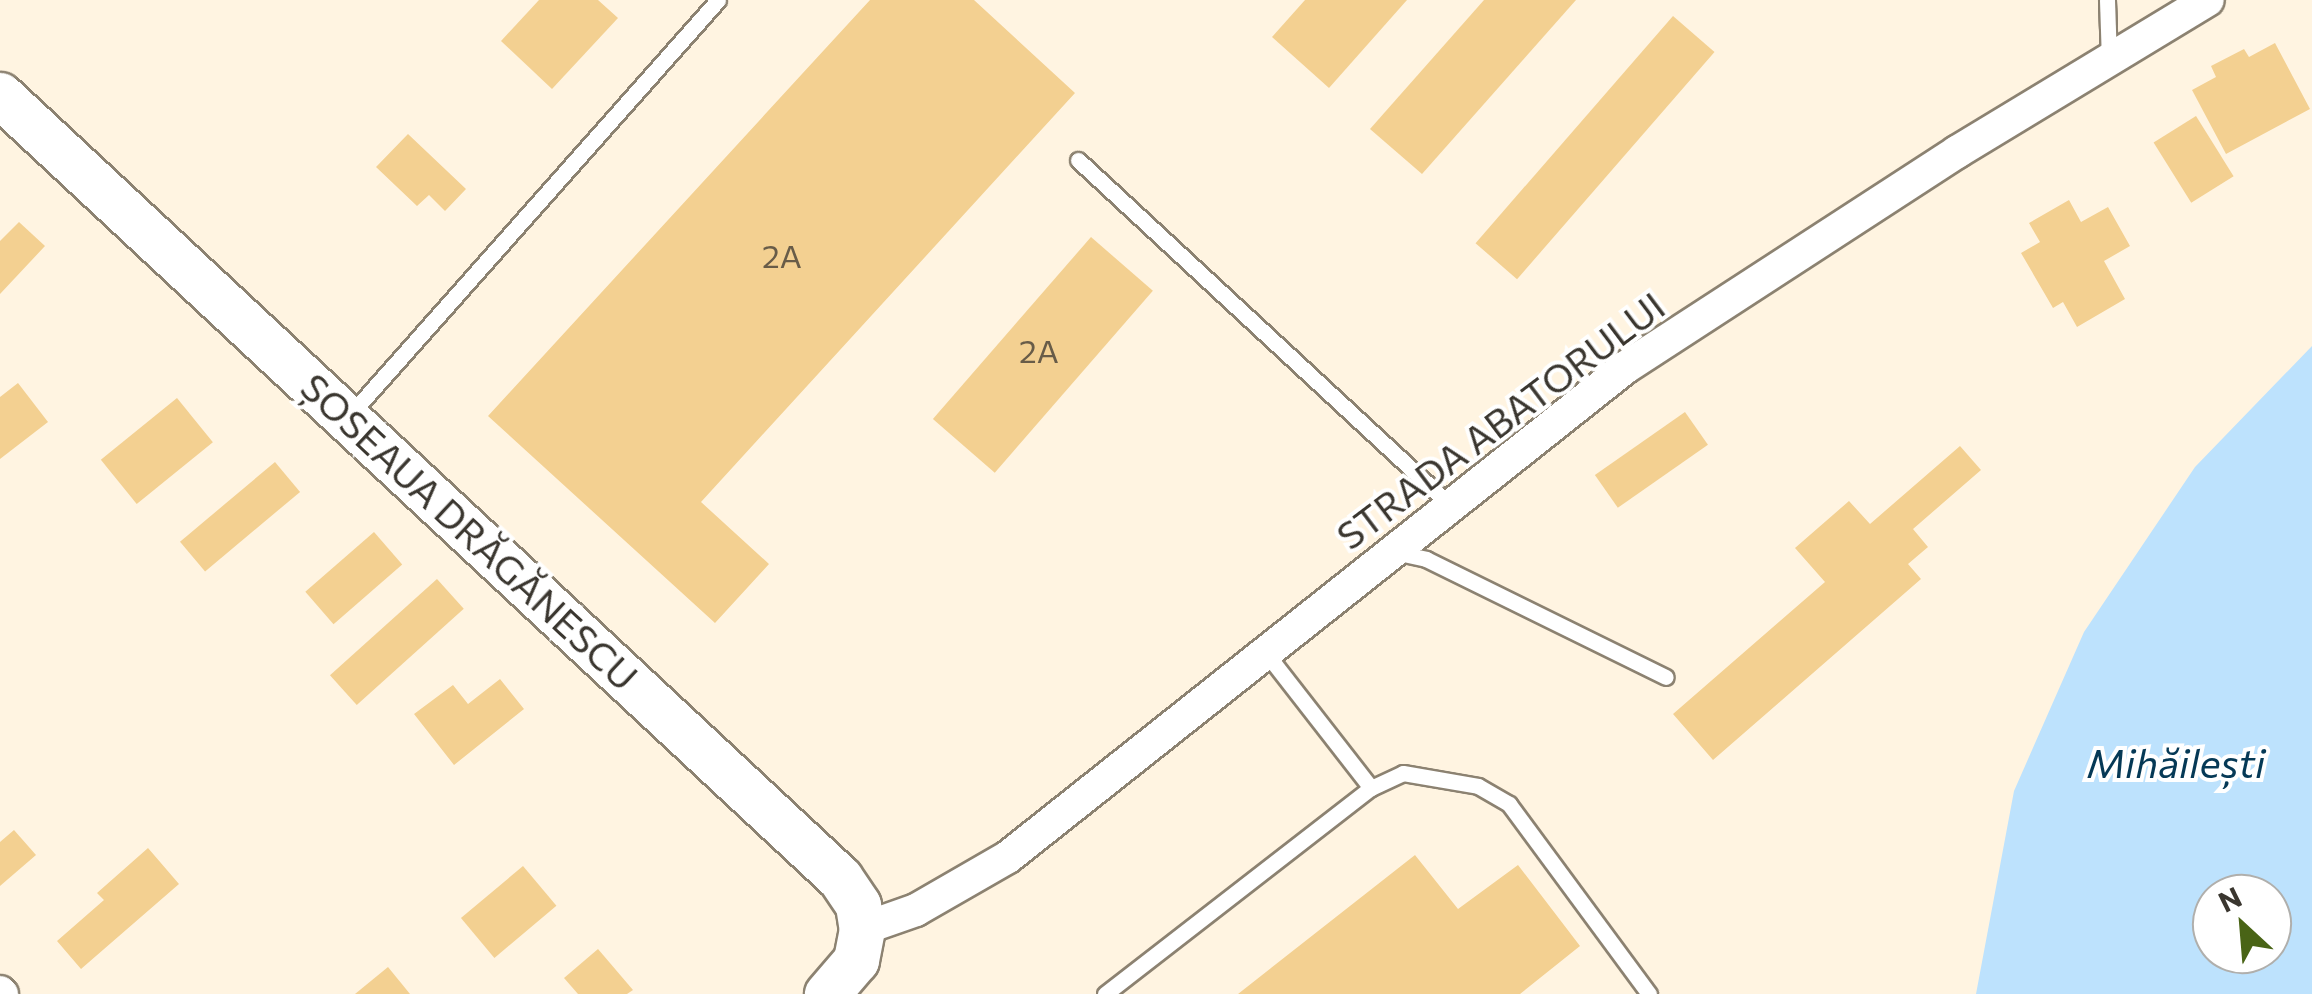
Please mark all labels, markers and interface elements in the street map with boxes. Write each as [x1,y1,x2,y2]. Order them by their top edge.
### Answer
house number: 2A [762,236,802,274]
street label: STRADA ABATORULUI [1327,282,1673,558]
house number: 2A [1019,331,1059,369]
street label: ȘOSEAUA DRĂGĂNESCU [292,363,648,699]
water label: Mihăilești [2087,738,2265,786]
north arrow [2192,874,2292,974]
text: N [2213,879,2247,919]

